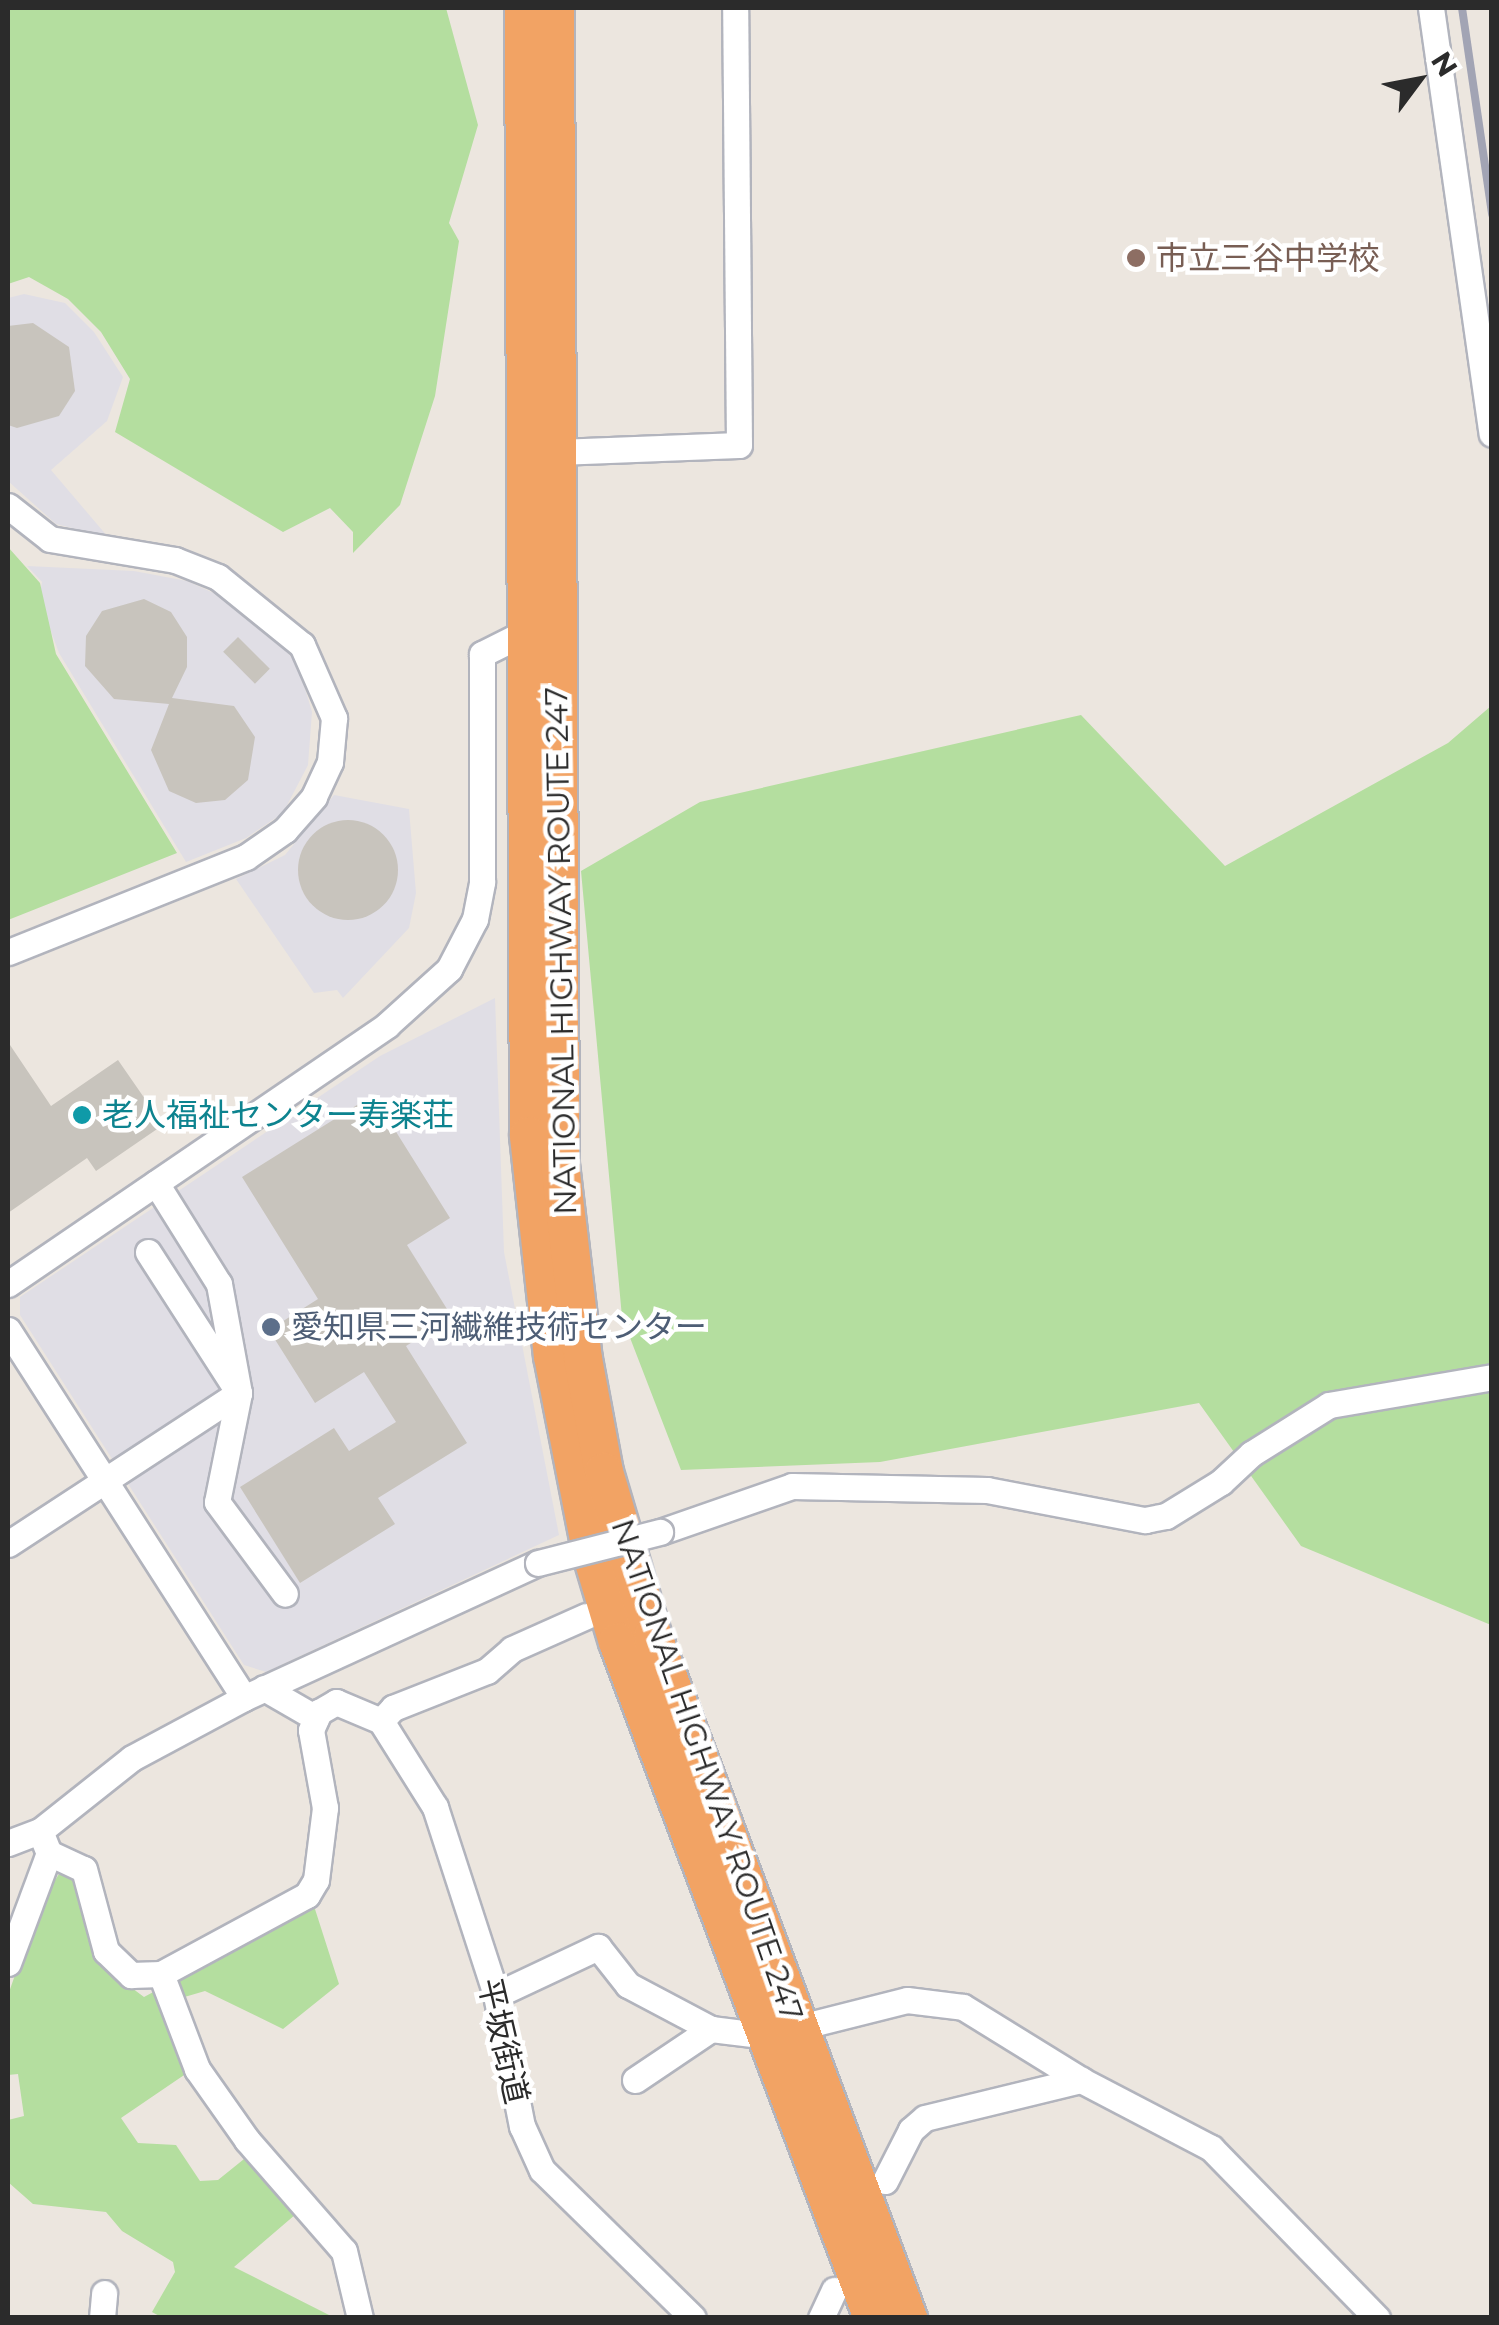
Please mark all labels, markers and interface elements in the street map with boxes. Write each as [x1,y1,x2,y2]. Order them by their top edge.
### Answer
north arrow [1369,30,1469,130]
text: N [1424,46,1465,83]
place label: 市立三谷中学校 [1156,239,1380,277]
marker: 市立三谷中学校 [1125,247,1147,269]
street label: NATIONAL HIGHWAY ROUTE 247 [537,687,585,1215]
place label: 老人福祉センター寿楽荘 [102,1096,454,1134]
marker: 老人福祉センター寿楽荘 [71,1104,93,1126]
place label: 愛知県三河繊維技術センター [291,1308,707,1346]
marker: 愛知県三河繊維技術センター [260,1316,282,1338]
street label: NATIONAL HIGHWAY ROUTE 247 [603,1514,811,2026]
street label: 平坂街道 [470,1974,536,2108]

